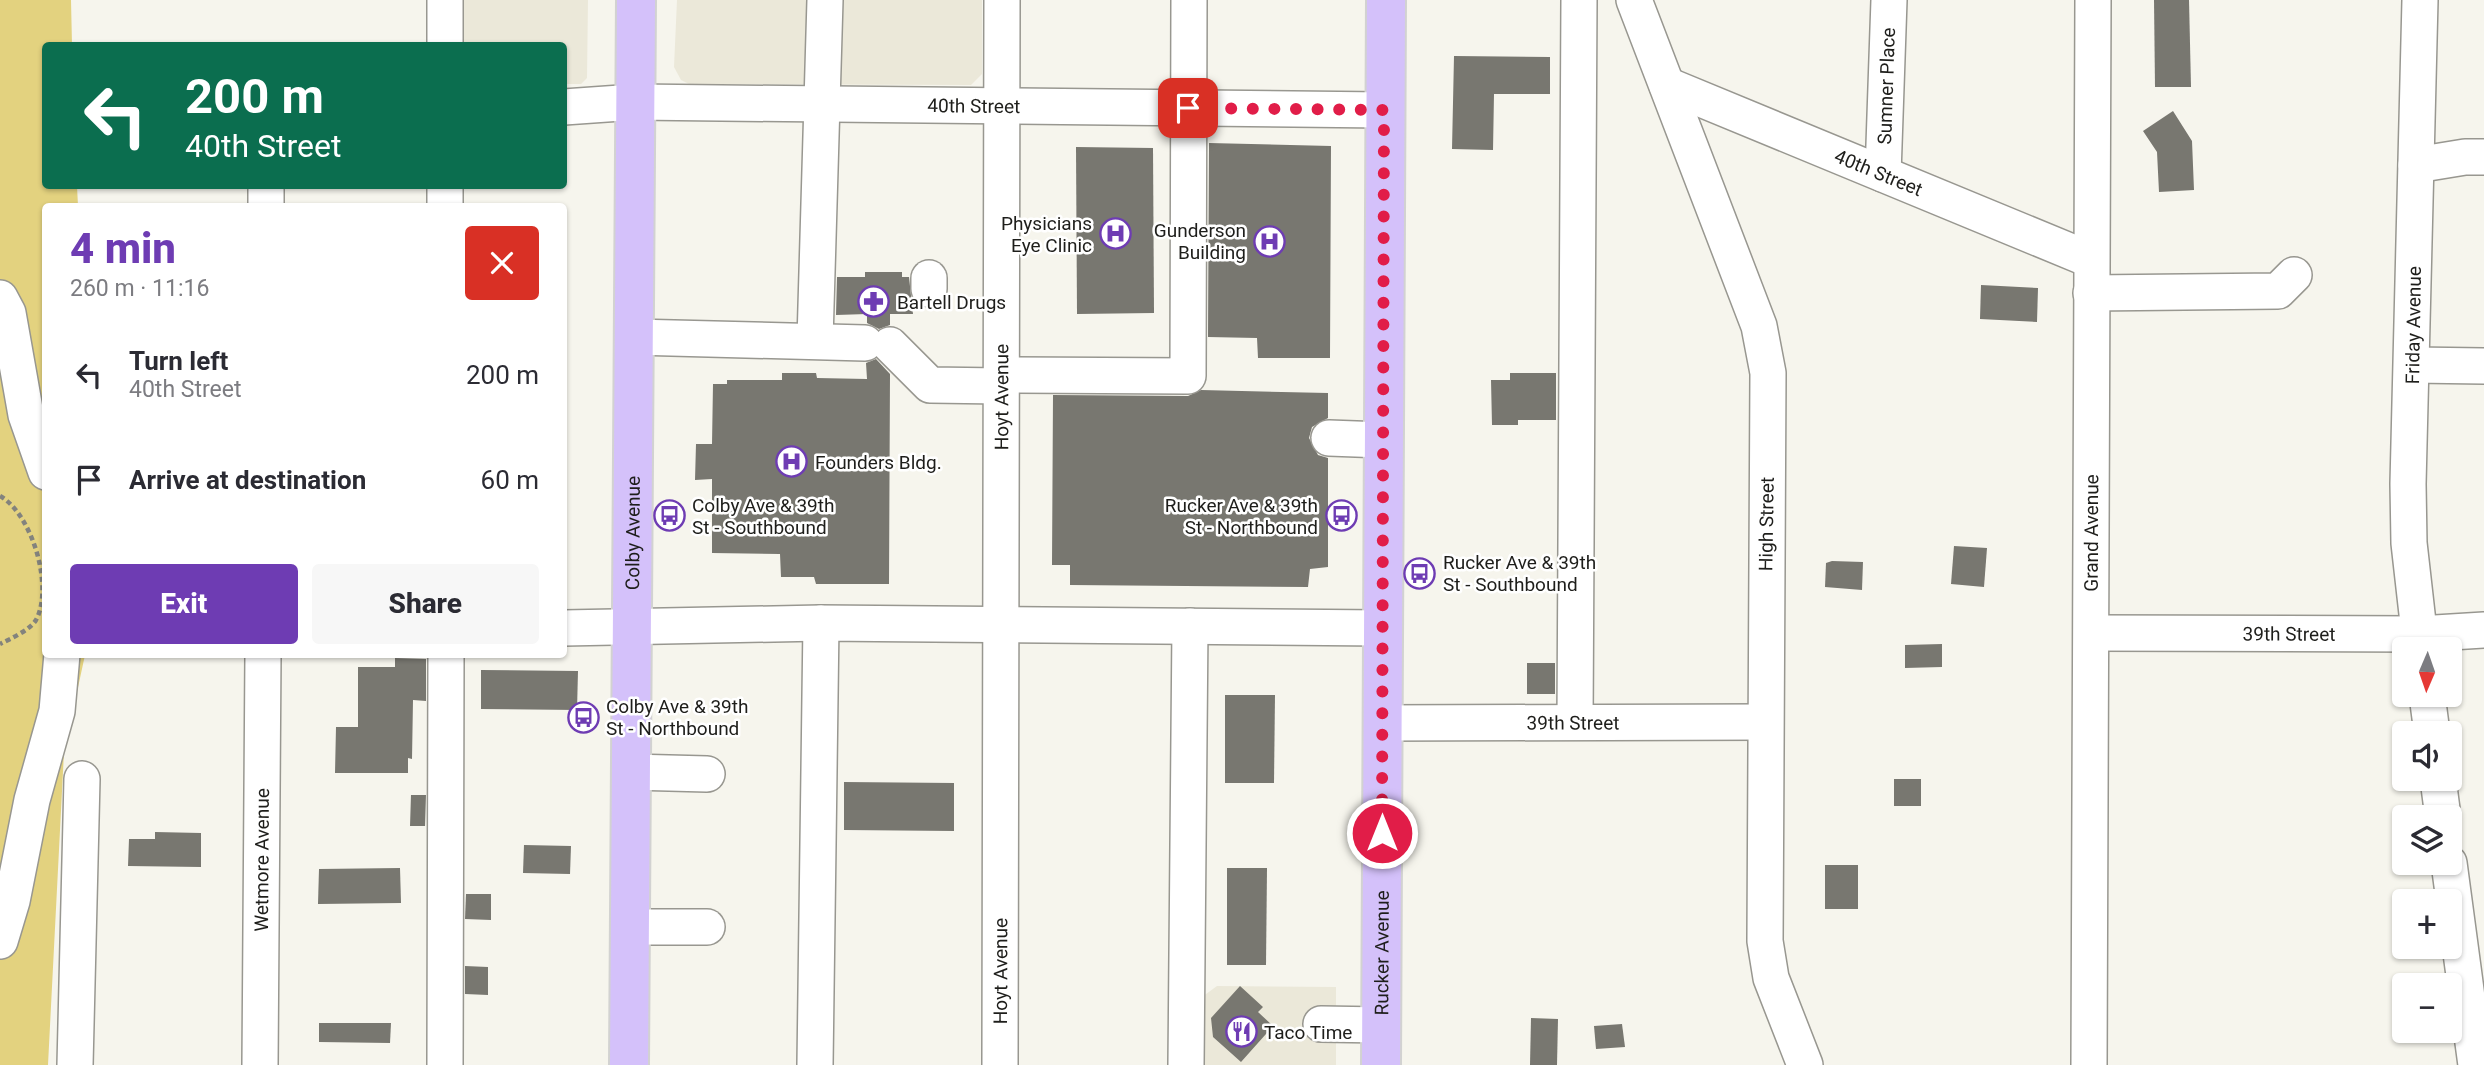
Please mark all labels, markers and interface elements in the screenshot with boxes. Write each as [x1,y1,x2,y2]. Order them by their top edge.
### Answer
street label: Sumner Place [1873,27,1900,145]
text: 200 m [185,68,324,125]
icon: left [70,70,161,161]
pin [1158,78,1218,138]
icon: arrive [1169,89,1207,127]
street label: 40th Street [927,94,1020,118]
text: 40th Street [185,127,341,165]
street label: 40th Street [1831,144,1926,201]
place label: Physicians Eye Clinic [1001,212,1092,257]
hospital icon: Physicians Eye Clinic [1098,217,1132,251]
place label: Gunderson Building [1154,219,1246,264]
text: 4 min [70,224,176,273]
hospital icon: Gunderson Building [1252,224,1286,258]
button: close [465,226,539,300]
street label: Friday Avenue [2401,266,2426,384]
text: 260 m · 11:16 [70,275,209,302]
pharmacy icon: Bartell Drugs [857,285,891,319]
place label: Bartell Drugs [897,291,1006,314]
street label: Hoyt Avenue [990,344,1013,450]
text: Turn left [129,346,228,376]
icon: left [70,356,108,394]
text: 200 m [466,360,539,390]
text: 40th Street [129,376,241,403]
hospital icon: Founders Bldg. [775,445,809,479]
place label: Founders Bldg. [815,451,942,474]
icon: arrive [70,461,108,499]
text: Arrive at destination [129,465,366,495]
text: 60 m [481,465,539,495]
street label: Grand Avenue [2080,474,2103,592]
street label: Colby Avenue [621,476,645,590]
street label: High Street [1754,477,1779,571]
place label: Colby Ave & 39th St - Southbound [692,494,834,539]
place label: Rucker Ave & 39th St - Northbound [1165,494,1318,539]
bus stop icon: Colby Ave & 39th St - Southbound [652,499,686,533]
bus stop icon: Rucker Ave & 39th St - Northbound [1324,499,1358,533]
place label: Rucker Ave & 39th St - Southbound [1443,551,1596,596]
bus stop icon: Rucker Ave & 39th St - Southbound [1403,556,1437,590]
button: Exit [70,564,298,644]
button: Share [312,564,539,644]
street label: 39th Street [2243,622,2335,646]
north arrow [2392,637,2462,707]
map controls [2392,637,2462,1043]
place label: Colby Ave & 39th St - Northbound [606,695,748,740]
bus stop icon: Colby Ave & 39th St - Northbound [566,700,600,734]
street label: 39th Street [1527,711,1619,735]
button: sound [2392,721,2462,791]
street label: Wetmore Avenue [250,788,274,932]
position arrow [1345,796,1419,870]
button: layers [2392,805,2462,875]
button: + [2392,889,2462,959]
street label: Rucker Avenue [1370,890,1394,1016]
street label: Hoyt Avenue [989,918,1012,1024]
button: − [2392,973,2462,1043]
restaurant icon: Taco Time [1224,1015,1258,1049]
place label: Taco Time [1264,1021,1352,1044]

